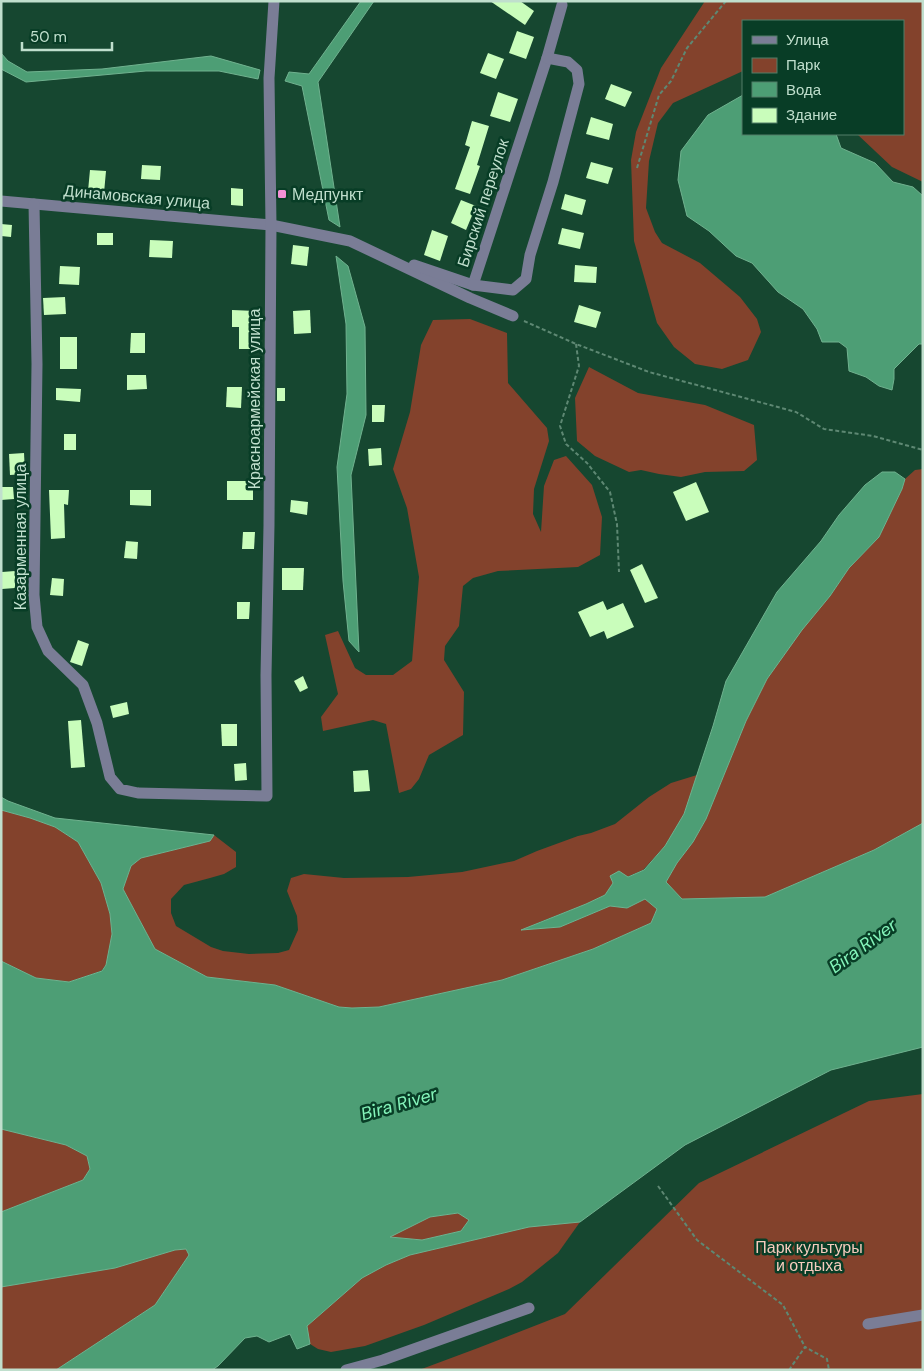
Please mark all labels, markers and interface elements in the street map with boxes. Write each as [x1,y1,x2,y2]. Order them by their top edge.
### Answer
scale bar [22,20,112,52]
legend [742,20,904,135]
text: 50 m [30,27,67,47]
text: Улица [786,30,829,50]
text: Парк [786,55,820,75]
text: Вода [786,80,822,100]
text: Здание [786,105,837,125]
street label: Бирский переулок [452,135,514,270]
street label: Динамовская улица [63,180,211,214]
place label: Медпункт [292,184,364,205]
marker: Медпункт [276,188,288,200]
street label: Красноармейская улица [244,309,265,489]
street label: Казарменная улица [10,464,31,610]
water label: Bira River [824,913,903,979]
water label: Bira River [358,1081,441,1126]
park label: Парк культуры и отдыха [755,1237,863,1276]

